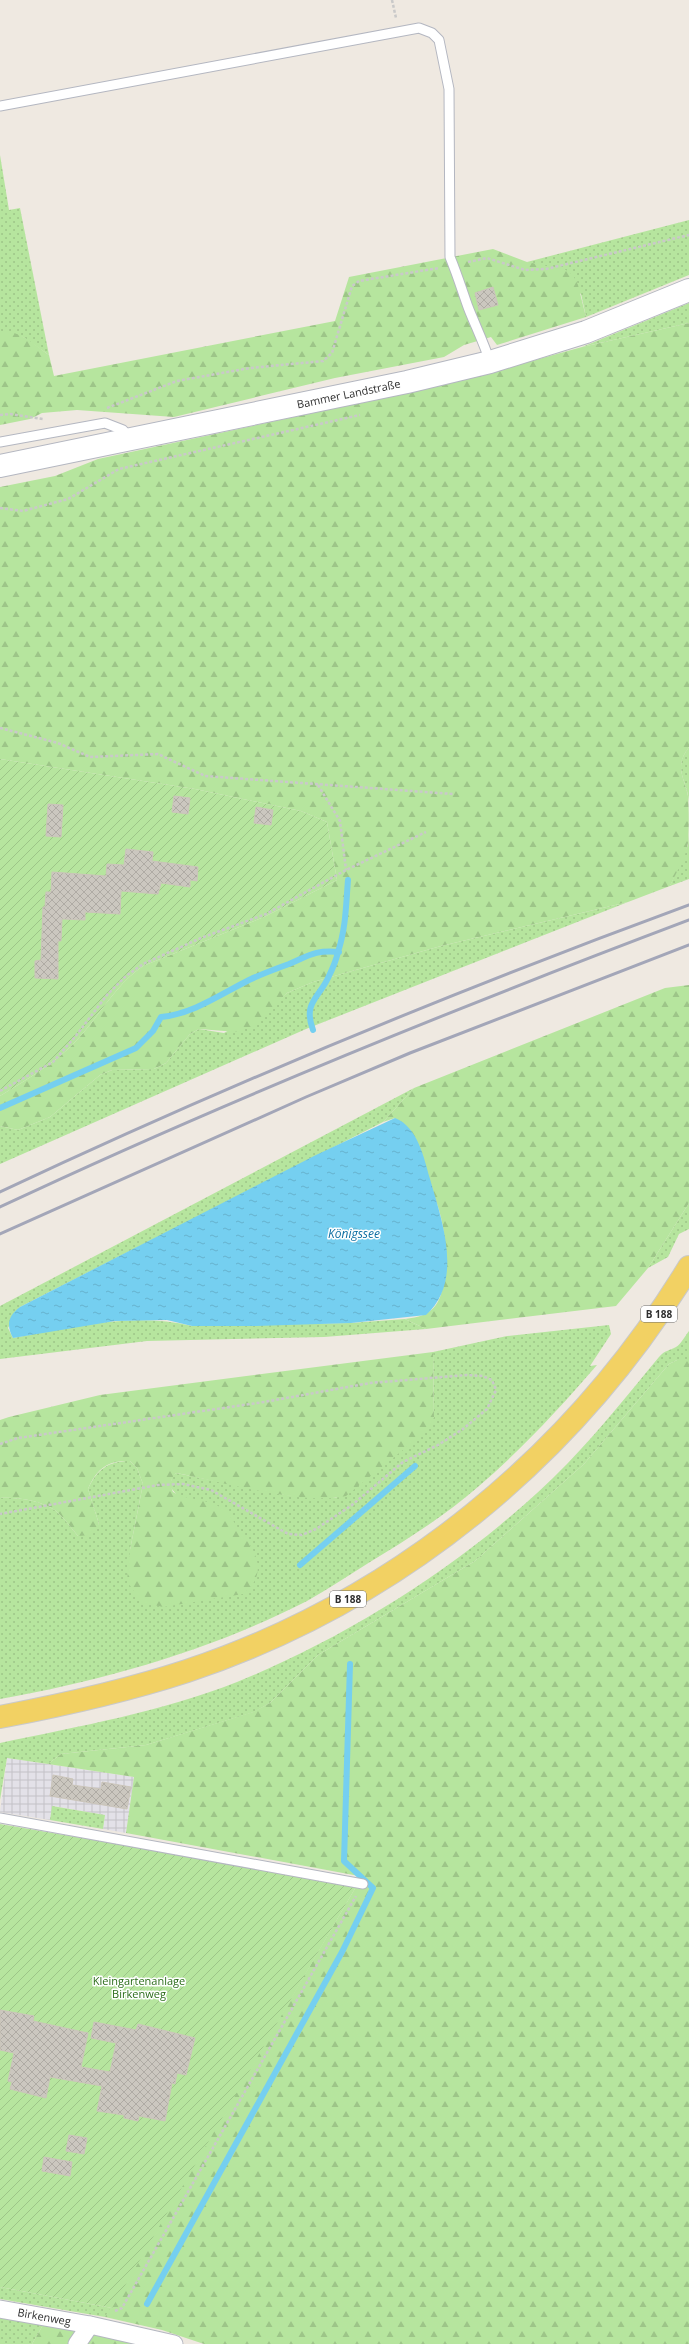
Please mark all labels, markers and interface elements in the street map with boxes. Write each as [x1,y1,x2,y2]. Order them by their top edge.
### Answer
street label: Bammer Landstraße [295,376,402,412]
water label: Königssee [328,1225,380,1242]
road number: B 188 [641,1306,677,1322]
road number: B 188 [330,1591,366,1607]
park label: Kleingartenanlage Birkenweg [93,1973,185,2001]
street label: Birkenweg [17,2304,72,2328]

